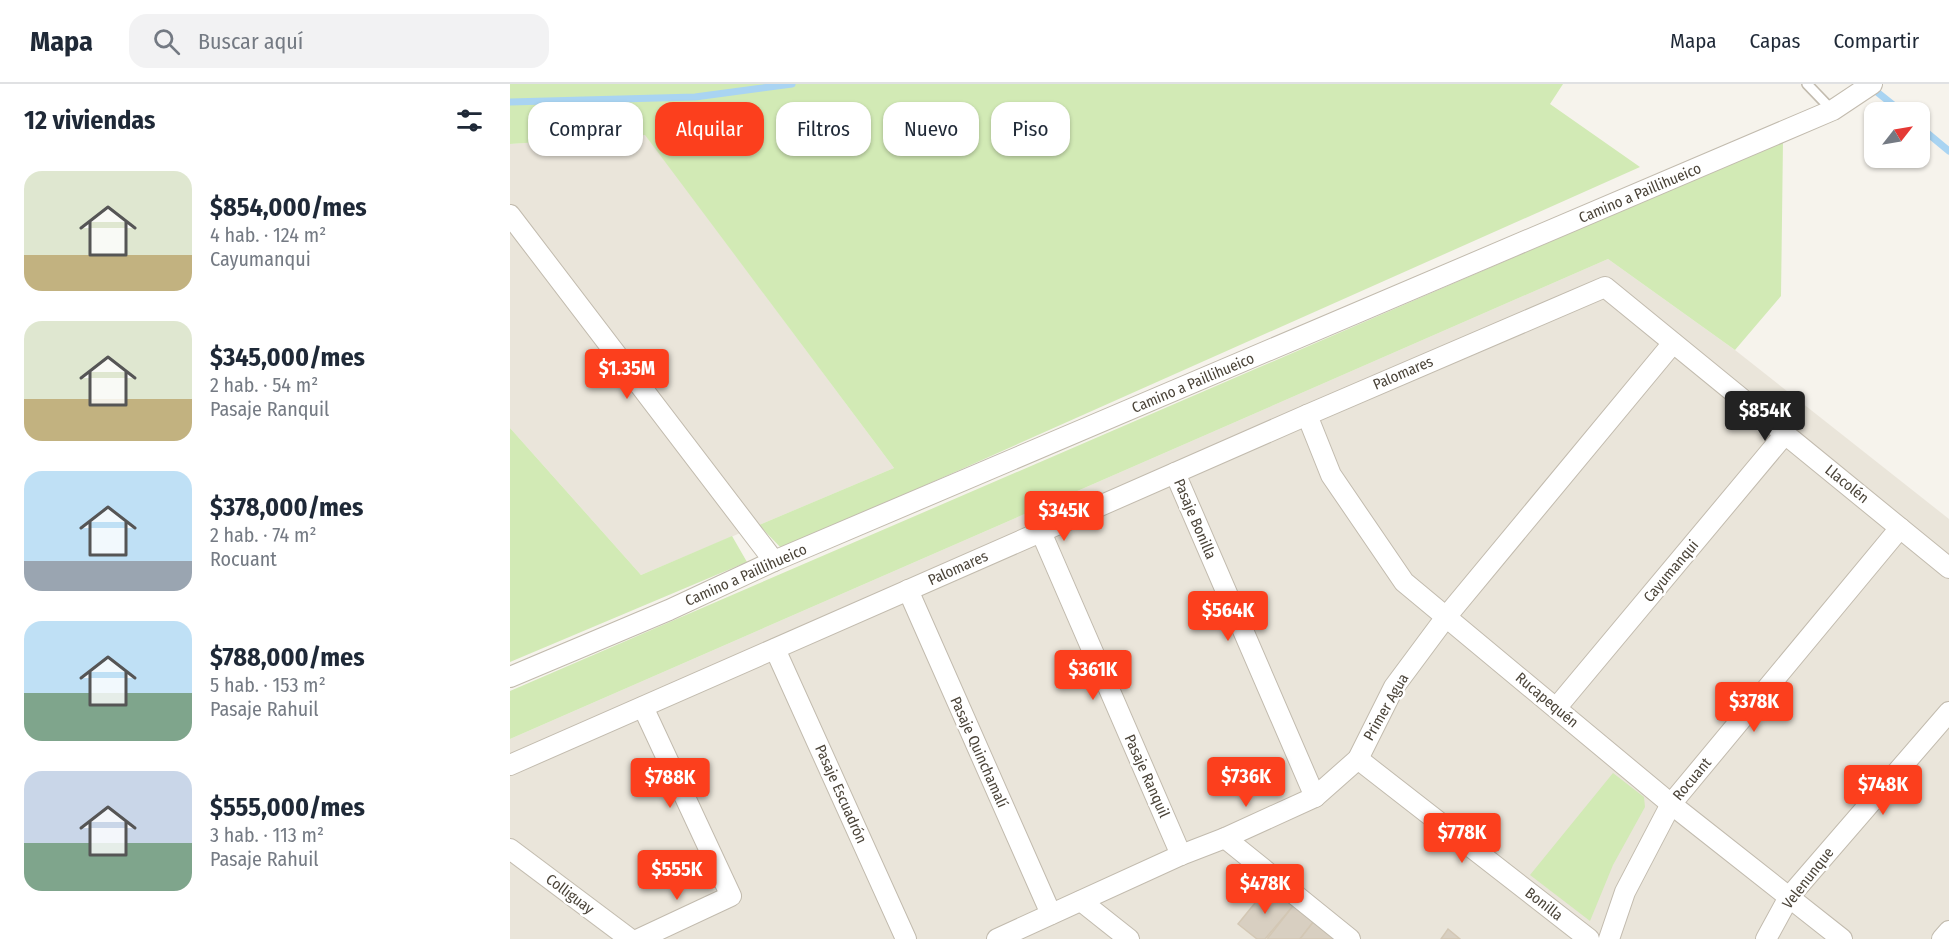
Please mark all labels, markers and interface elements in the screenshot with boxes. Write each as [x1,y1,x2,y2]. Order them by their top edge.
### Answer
search box [129,14,549,68]
text: Mapa [30,25,93,58]
icon: search [150,25,183,58]
text: Buscar aquí [198,28,303,55]
text: Mapa [1670,28,1717,54]
text: Capas [1750,28,1800,54]
text: Compartir [1833,28,1919,54]
chip: Comprar [528,102,643,156]
chip: Alquilar [655,102,764,156]
chip: Filtros [776,102,871,156]
chip: Nuevo [883,102,979,156]
chip: Piso [991,102,1070,156]
north arrow [1864,102,1930,168]
map controls [1864,102,1930,168]
icon: filters [453,104,486,137]
text: 12 viviendas [24,105,156,136]
street label: Camino a Paillihueico [1576,159,1704,227]
text: $854,000/mes [210,192,367,223]
icon: home [72,195,144,267]
text: 4 hab. · 124 m² [210,223,326,247]
text: Cayumanqui [210,247,311,271]
text: $345,000/mes [210,342,365,373]
icon: home [72,345,144,417]
pin: $1.35M [578,349,676,400]
street label: Camino a Paillihueico [1129,349,1257,417]
street label: Palomares [1370,352,1436,394]
text: $1.35M [599,356,655,380]
text: 2 hab. · 54 m² [210,373,318,397]
pin: $854K [1723,391,1807,442]
text: Pasaje Ranquil [210,397,329,421]
text: $854K [1739,398,1791,422]
street label: Llacolén [1822,461,1872,507]
street label: Pasaje Bonilla [1170,476,1220,562]
pin: $345K [1022,491,1106,542]
text: $378,000/mes [210,492,363,523]
icon: home [72,495,144,567]
text: $345K [1039,498,1089,522]
text: 2 hab. · 74 m² [210,523,317,547]
street label: Cayumanqui [1640,536,1702,606]
street label: Camino a Paillihueico [682,540,810,610]
text: Rocuant [210,547,277,571]
street label: Palomares [925,547,991,589]
pin: $564K [1186,591,1270,642]
text: $564K [1202,598,1254,622]
text: $788,000/mes [210,642,365,673]
icon: home [72,645,144,717]
pin: $361K [1051,650,1135,701]
text: $361K [1069,657,1117,681]
street label: Rucapequén [1512,669,1582,731]
street label: Primer Agua [1360,670,1412,744]
text: 5 hab. · 153 m² [210,673,326,697]
pin: $378K [1712,682,1796,733]
text: $378K [1729,689,1779,713]
street label: Pasaje Quinchamalí [946,694,1012,810]
text: Pasaje Rahuil [210,697,319,721]
street label: Pasaje Ranquil [1121,731,1173,821]
street label: Pasaje Escuadrón [811,742,871,846]
street label: Rocuant [1669,754,1715,804]
pin: $736K [1204,757,1288,808]
pin: $788K [628,758,712,809]
text: $736K [1221,764,1271,788]
text: $788K [645,765,695,789]
pin: $748K [1841,765,1925,816]
text: $748K [1858,772,1908,796]
text: $555,000/mes [210,792,365,823]
icon: home [72,795,144,867]
pin: $778K [1420,813,1504,864]
text: $778K [1438,820,1486,844]
text: 3 hab. · 113 m² [210,823,324,847]
street label: Velenunque [1778,844,1838,912]
text: Pasaje Rahuil [210,847,319,871]
pin: $555K [635,850,719,901]
text: $555K [652,857,702,881]
pin: $478K [1223,864,1307,915]
street label: Colliguay [542,870,598,918]
text: $478K [1240,871,1290,895]
street label: Bonilla [1522,884,1566,924]

